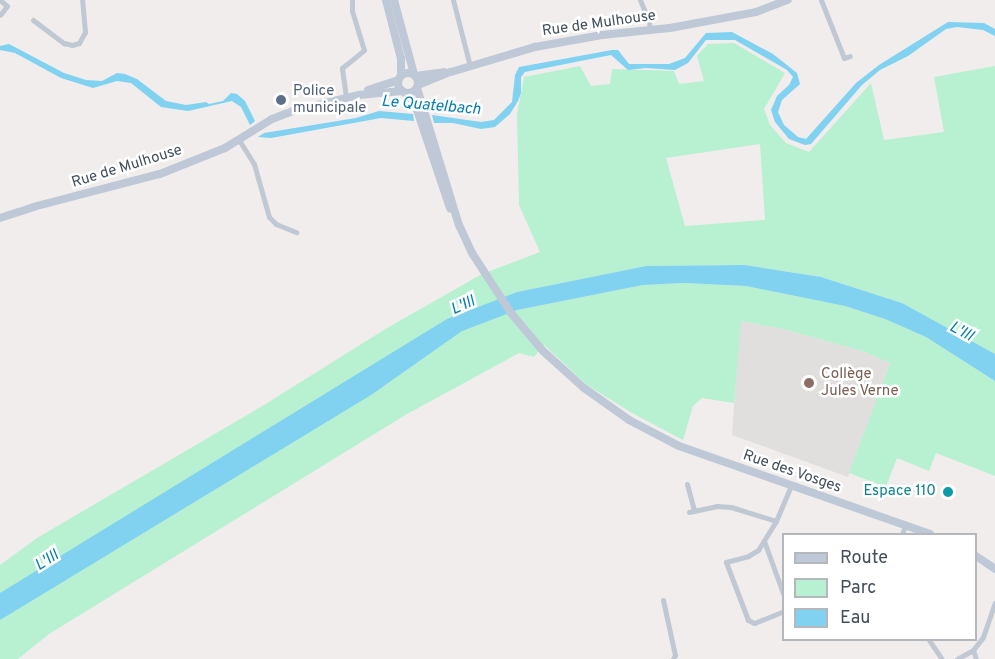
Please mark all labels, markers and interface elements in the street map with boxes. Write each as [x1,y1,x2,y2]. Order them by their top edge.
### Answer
street label: Rue de Mulhouse [541,7,657,41]
place label: Police municipale [293,82,366,117]
water label: Le Quatelbach [381,92,481,120]
marker: Police municipale [274,93,288,107]
street label: Rue de Mulhouse [70,142,184,192]
water label: L'Ill [448,292,478,320]
water label: L'Ill [946,318,976,346]
place label: Collège Jules Verne [821,365,899,400]
marker: Collège Jules Verne [802,376,816,390]
street label: Rue des Vosges [740,447,844,497]
place label: Espace 110 [863,483,936,501]
marker: Espace 110 [941,485,955,499]
legend [782,533,977,641]
water label: L'Ill [32,546,62,576]
text: Route [840,547,888,570]
text: Parc [840,577,876,600]
text: Eau [840,607,870,630]

